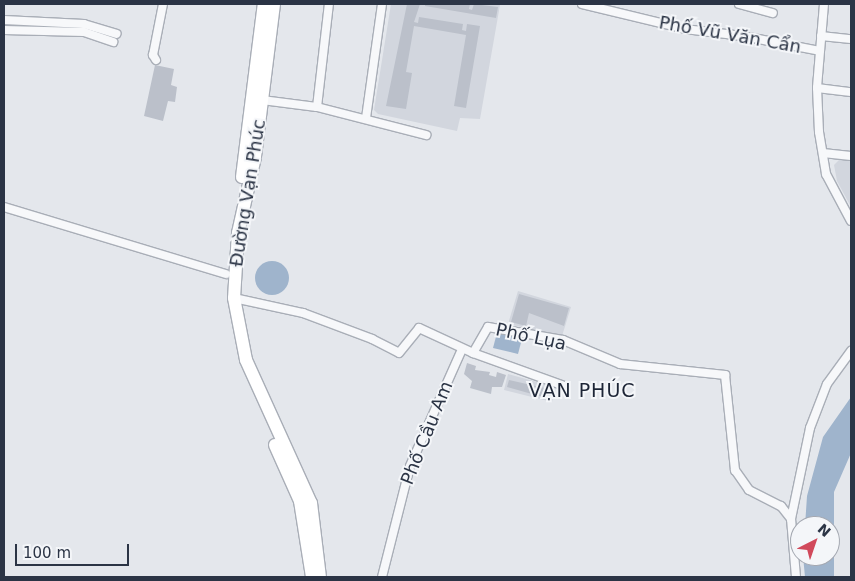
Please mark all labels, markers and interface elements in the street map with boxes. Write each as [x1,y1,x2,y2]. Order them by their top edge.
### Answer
street label: Phố Vũ Văn Cẩn [657,12,803,58]
street label: Đường Vạn Phúc [226,118,270,268]
street label: Phố Lụa [494,319,568,355]
street label: Phố Cầu Am [396,378,458,488]
district label: VẠN PHÚC [527,380,637,402]
north arrow [790,516,840,566]
text: N [815,521,834,540]
scale bar [18,534,131,566]
text: 100 m [23,544,71,562]

